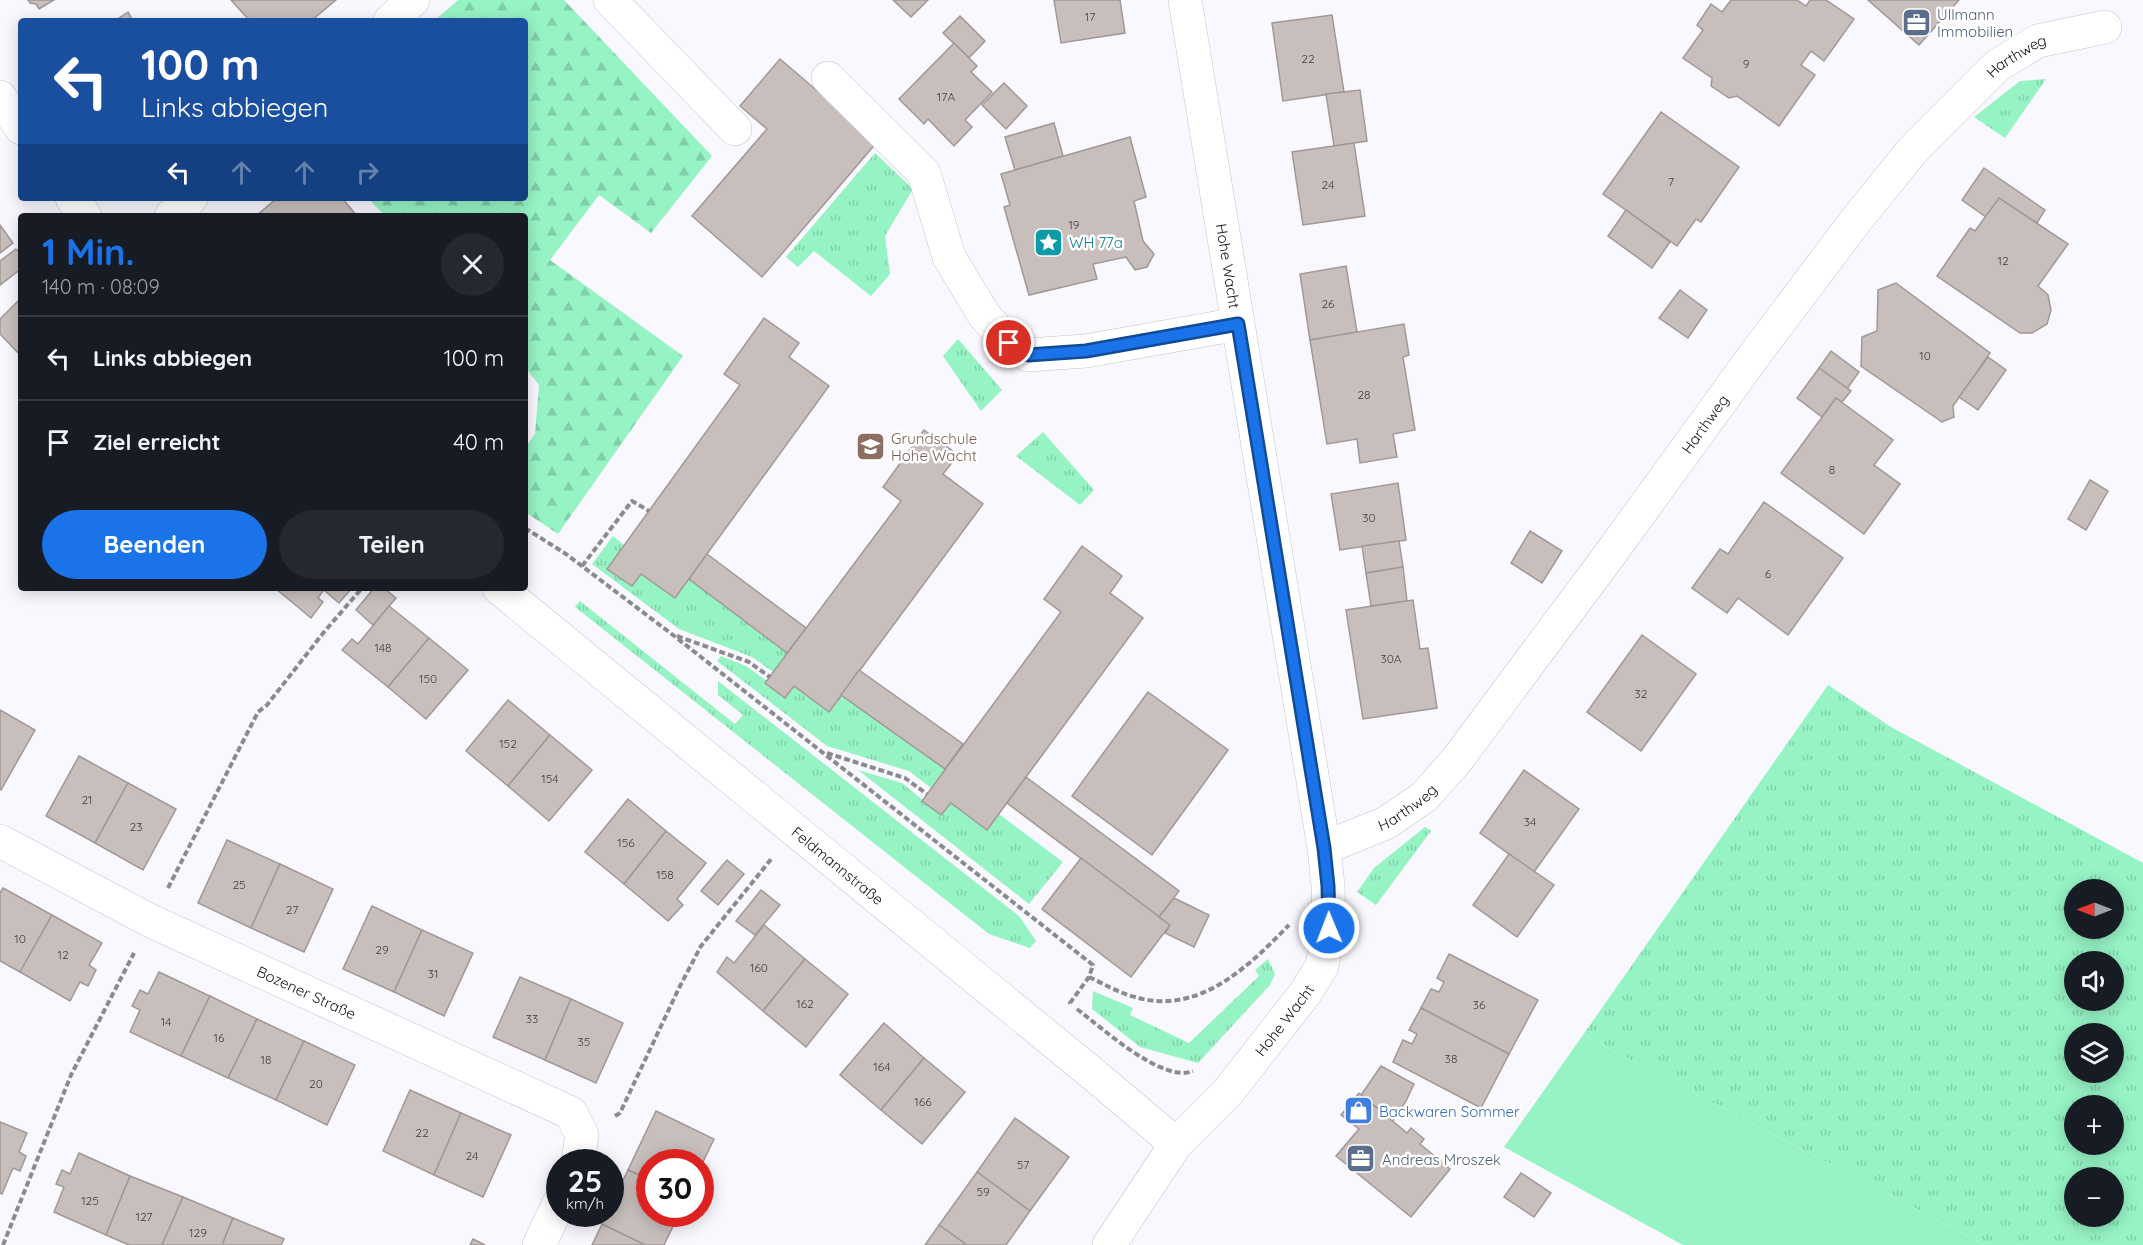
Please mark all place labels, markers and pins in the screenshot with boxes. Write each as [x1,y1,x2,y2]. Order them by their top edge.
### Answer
place label: Ullmann Immobilien [1937,5,2013,41]
office icon: Ullmann Immobilien [1900,7,1932,39]
place icon: WH 77a [1032,226,1064,258]
place label: WH 77a [1069,233,1123,252]
pin [983,317,1034,368]
place label: Grundschule Hohe Wacht [891,429,977,465]
school or university icon: Grundschule Hohe Wacht [854,431,886,463]
shop icon: Backwaren Sommer [1342,1095,1374,1127]
place label: Backwaren Sommer [1379,1102,1520,1121]
office icon: Andreas Mroszek [1345,1143,1377,1175]
place label: Andreas Mroszek [1382,1150,1501,1169]

